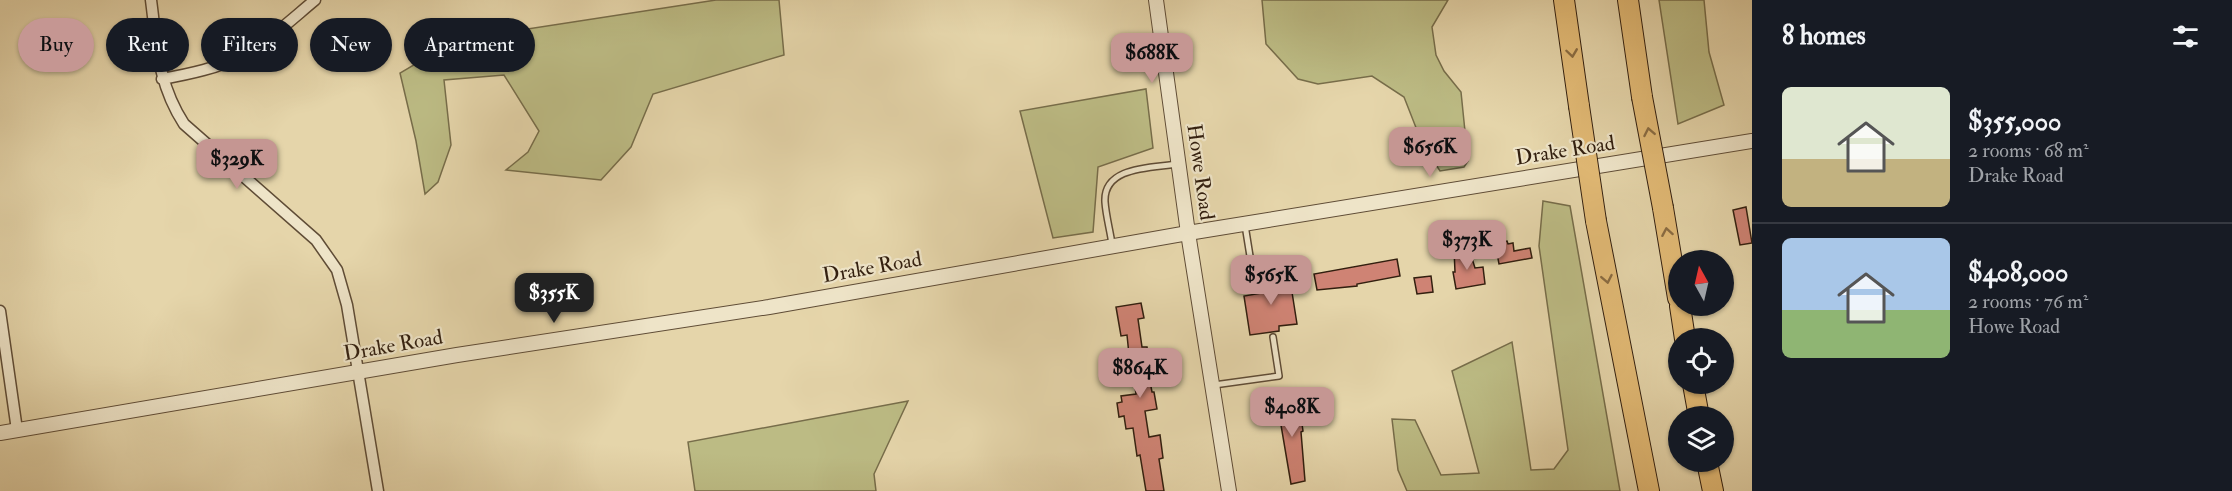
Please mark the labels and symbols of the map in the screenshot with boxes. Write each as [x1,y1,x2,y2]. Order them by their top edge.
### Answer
pin: $688K [1110,33,1194,84]
one-way arrow [1565,48,1577,58]
street label: Howe Road [1180,122,1221,223]
pin: $656K [1388,127,1472,178]
one-way arrow [1643,127,1656,137]
street label: Drake Road [1513,129,1617,172]
pin: $329K [195,139,279,190]
pin: $373K [1425,220,1509,271]
one-way arrow [1661,228,1674,238]
street label: Drake Road [820,245,925,290]
north arrow [1668,250,1734,316]
pin: $565K [1229,255,1313,306]
pin: $355K [512,273,596,324]
one-way arrow [1600,273,1613,283]
street label: Drake Road [341,323,446,368]
pin: $864K [1098,348,1182,399]
pin: $408K [1250,387,1334,438]

